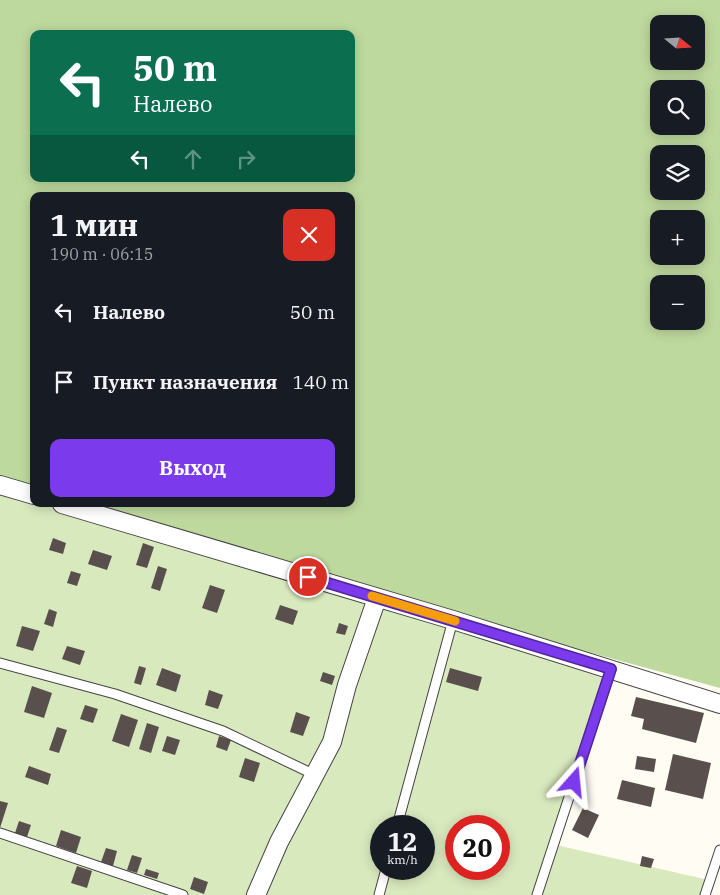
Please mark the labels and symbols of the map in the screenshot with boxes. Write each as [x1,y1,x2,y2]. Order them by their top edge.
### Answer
north arrow [650,15,705,70]
pin [287,556,329,598]
position arrow [547,755,599,807]
speed limit sign: 20 [445,815,510,880]

